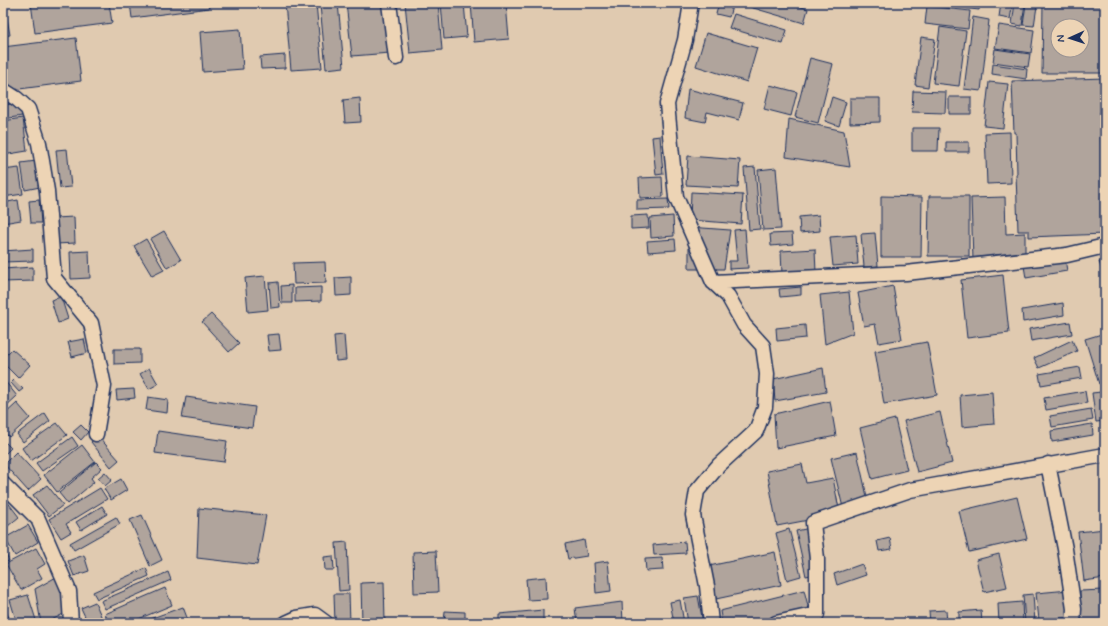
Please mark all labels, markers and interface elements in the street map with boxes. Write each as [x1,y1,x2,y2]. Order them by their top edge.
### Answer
north arrow [1050,18,1090,58]
text: N [1054,34,1068,42]

